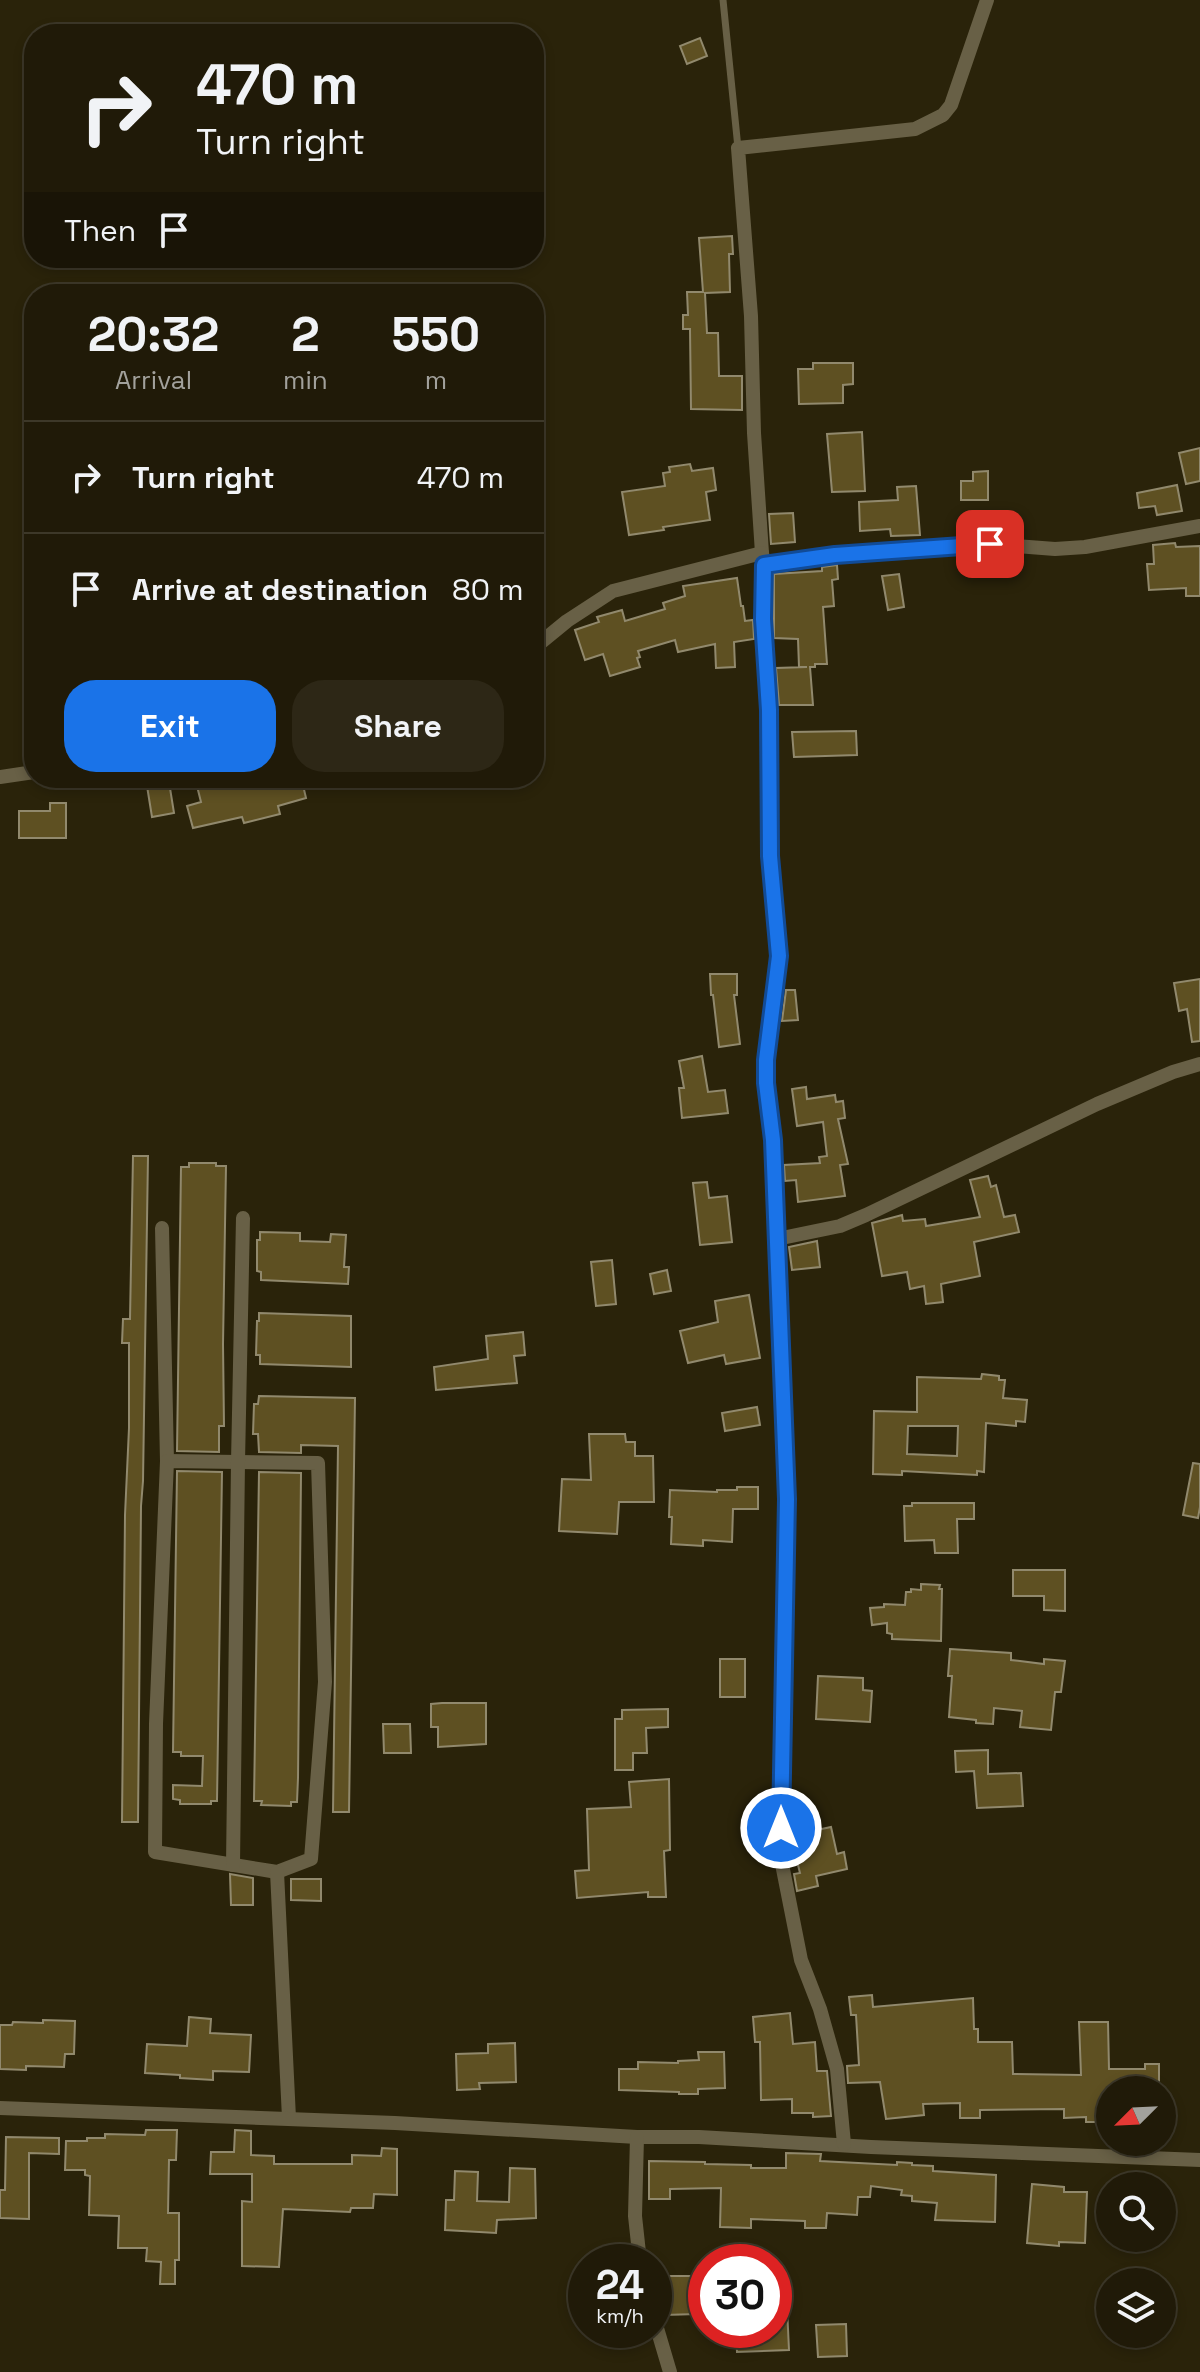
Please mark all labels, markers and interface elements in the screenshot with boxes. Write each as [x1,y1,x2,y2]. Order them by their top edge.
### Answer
text: 470 m [196,49,358,120]
icon: right [64,56,168,160]
text: Turn right [196,119,365,165]
icon: arrive [152,208,196,252]
text: Then [64,211,136,250]
text: 20:32 [88,304,219,365]
text: 2 [291,304,320,365]
text: 550 [392,304,480,365]
text: Arrival [115,363,192,397]
text: min [283,363,328,397]
text: m [425,363,447,397]
icon: right [64,455,108,499]
text: Turn right [132,458,275,497]
text: 470 m [417,458,504,497]
pin [956,510,1024,578]
icon: arrive [968,522,1012,566]
icon: arrive [64,567,108,611]
text: Arrive at destination [132,570,428,609]
text: 80 m [452,570,523,609]
button: Exit [64,680,276,772]
button: Share [292,680,504,772]
position arrow [739,1786,823,1870]
north arrow [1096,2076,1176,2156]
map controls [1096,2076,1176,2348]
button: search [1096,2172,1176,2252]
speed limit sign: 30 [688,2244,792,2348]
text: 24 [596,2260,644,2311]
button: layers [1096,2268,1176,2348]
text: km/h [596,2303,644,2329]

